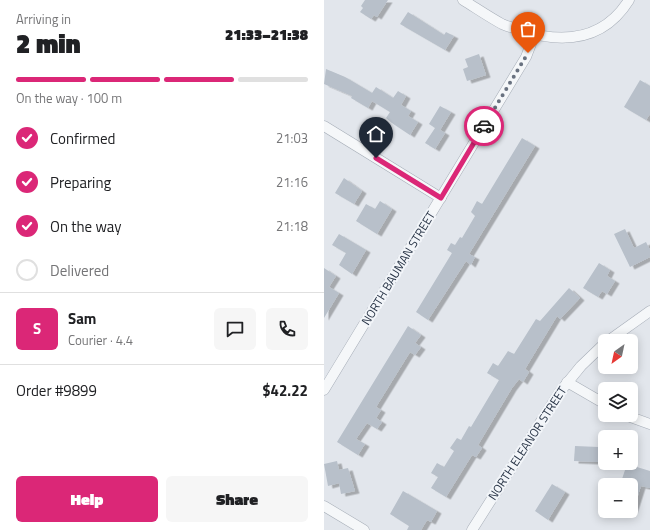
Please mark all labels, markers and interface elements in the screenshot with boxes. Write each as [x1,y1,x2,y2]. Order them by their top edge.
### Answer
text: Arriving in [16,9,71,29]
pin [511,12,545,53]
icon: bag [517,18,539,40]
text: 21:33–21:38 [225,23,308,46]
text: 2 min [16,24,81,63]
text: On the way · 100 m [16,88,122,108]
courier [464,106,504,146]
icon: car [473,115,495,137]
pin [359,117,393,158]
icon: home [365,123,387,145]
icon: check [16,127,38,149]
text: Confirmed [50,127,115,150]
text: 21:03 [276,128,308,148]
icon: check [16,171,38,193]
text: Preparing [50,171,111,194]
text: 21:16 [276,172,308,192]
street label: NORTH BAUMAN STREET [356,207,440,329]
icon: check [16,215,38,237]
text: On the way [50,215,122,238]
text: 21:18 [276,216,308,236]
text: Delivered [50,259,109,282]
text: Sam [68,307,96,330]
button: chat [214,308,256,350]
button: phone [266,308,308,350]
text: S [33,317,41,340]
text: Courier · 4.4 [68,330,133,350]
north arrow [598,334,638,374]
map controls [598,334,638,518]
text: Order #9899 [16,379,97,402]
text: $42.22 [262,379,308,402]
street label: NORTH ELEANOR STREET [483,382,571,504]
button: layers [598,382,638,422]
button: + [598,430,638,470]
button: Help [16,476,158,522]
button: Share [166,476,308,522]
button: − [598,478,638,518]

